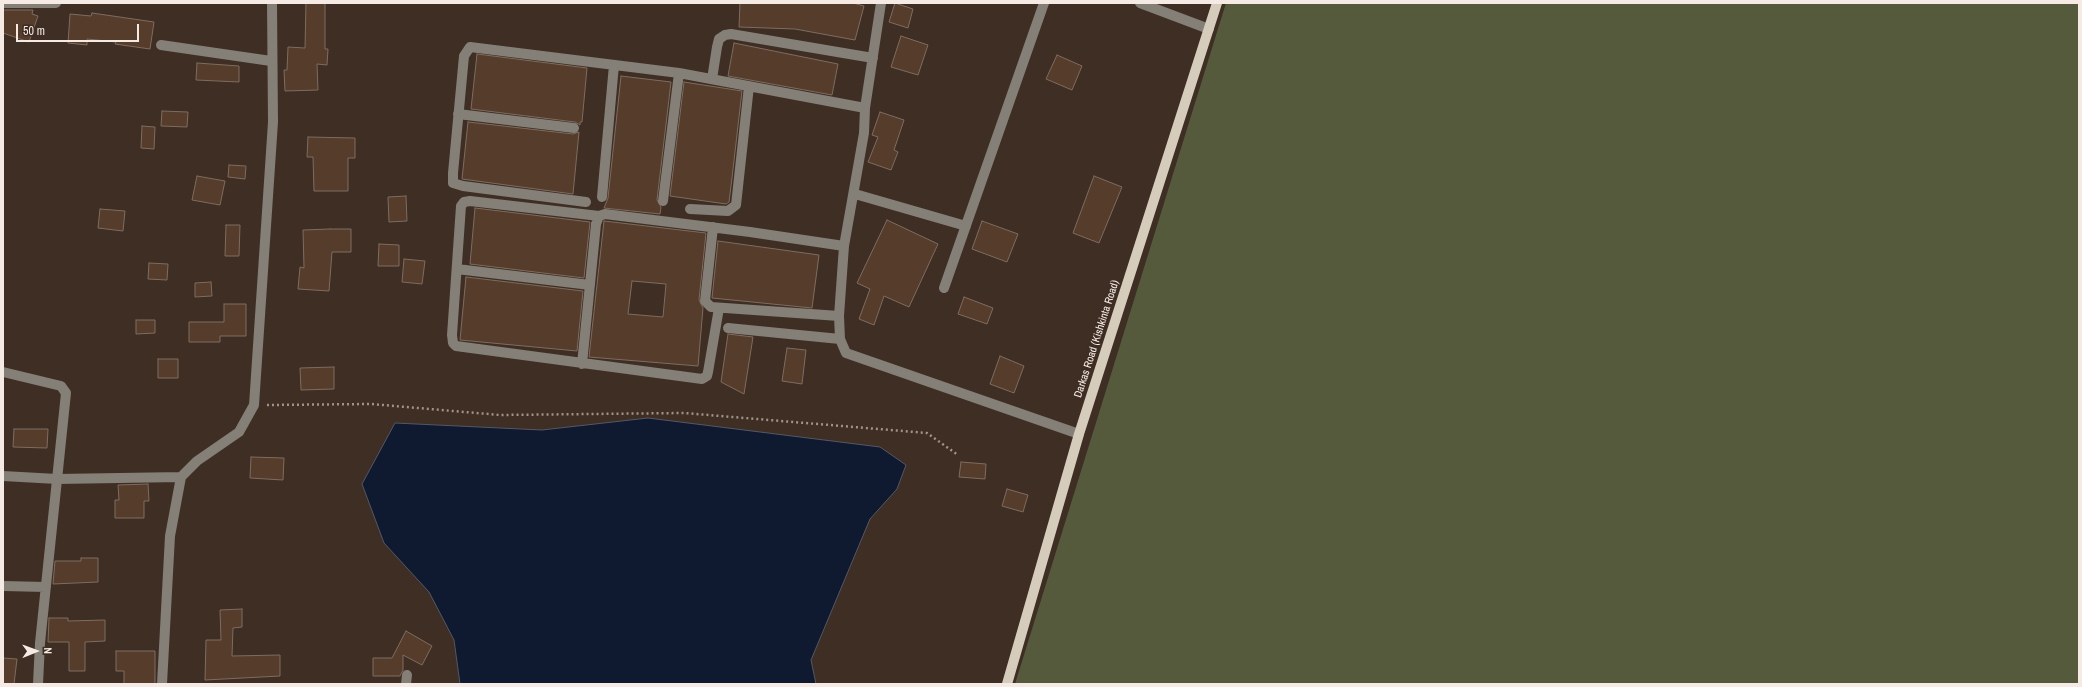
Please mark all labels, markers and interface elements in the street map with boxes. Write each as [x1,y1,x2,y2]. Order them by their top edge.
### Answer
scale bar [18,16,141,42]
text: 50 m [23,23,45,39]
street label: Darkas Road (Kishkinta Road) [1072,279,1122,399]
north arrow [16,631,56,671]
text: N [41,647,55,654]

